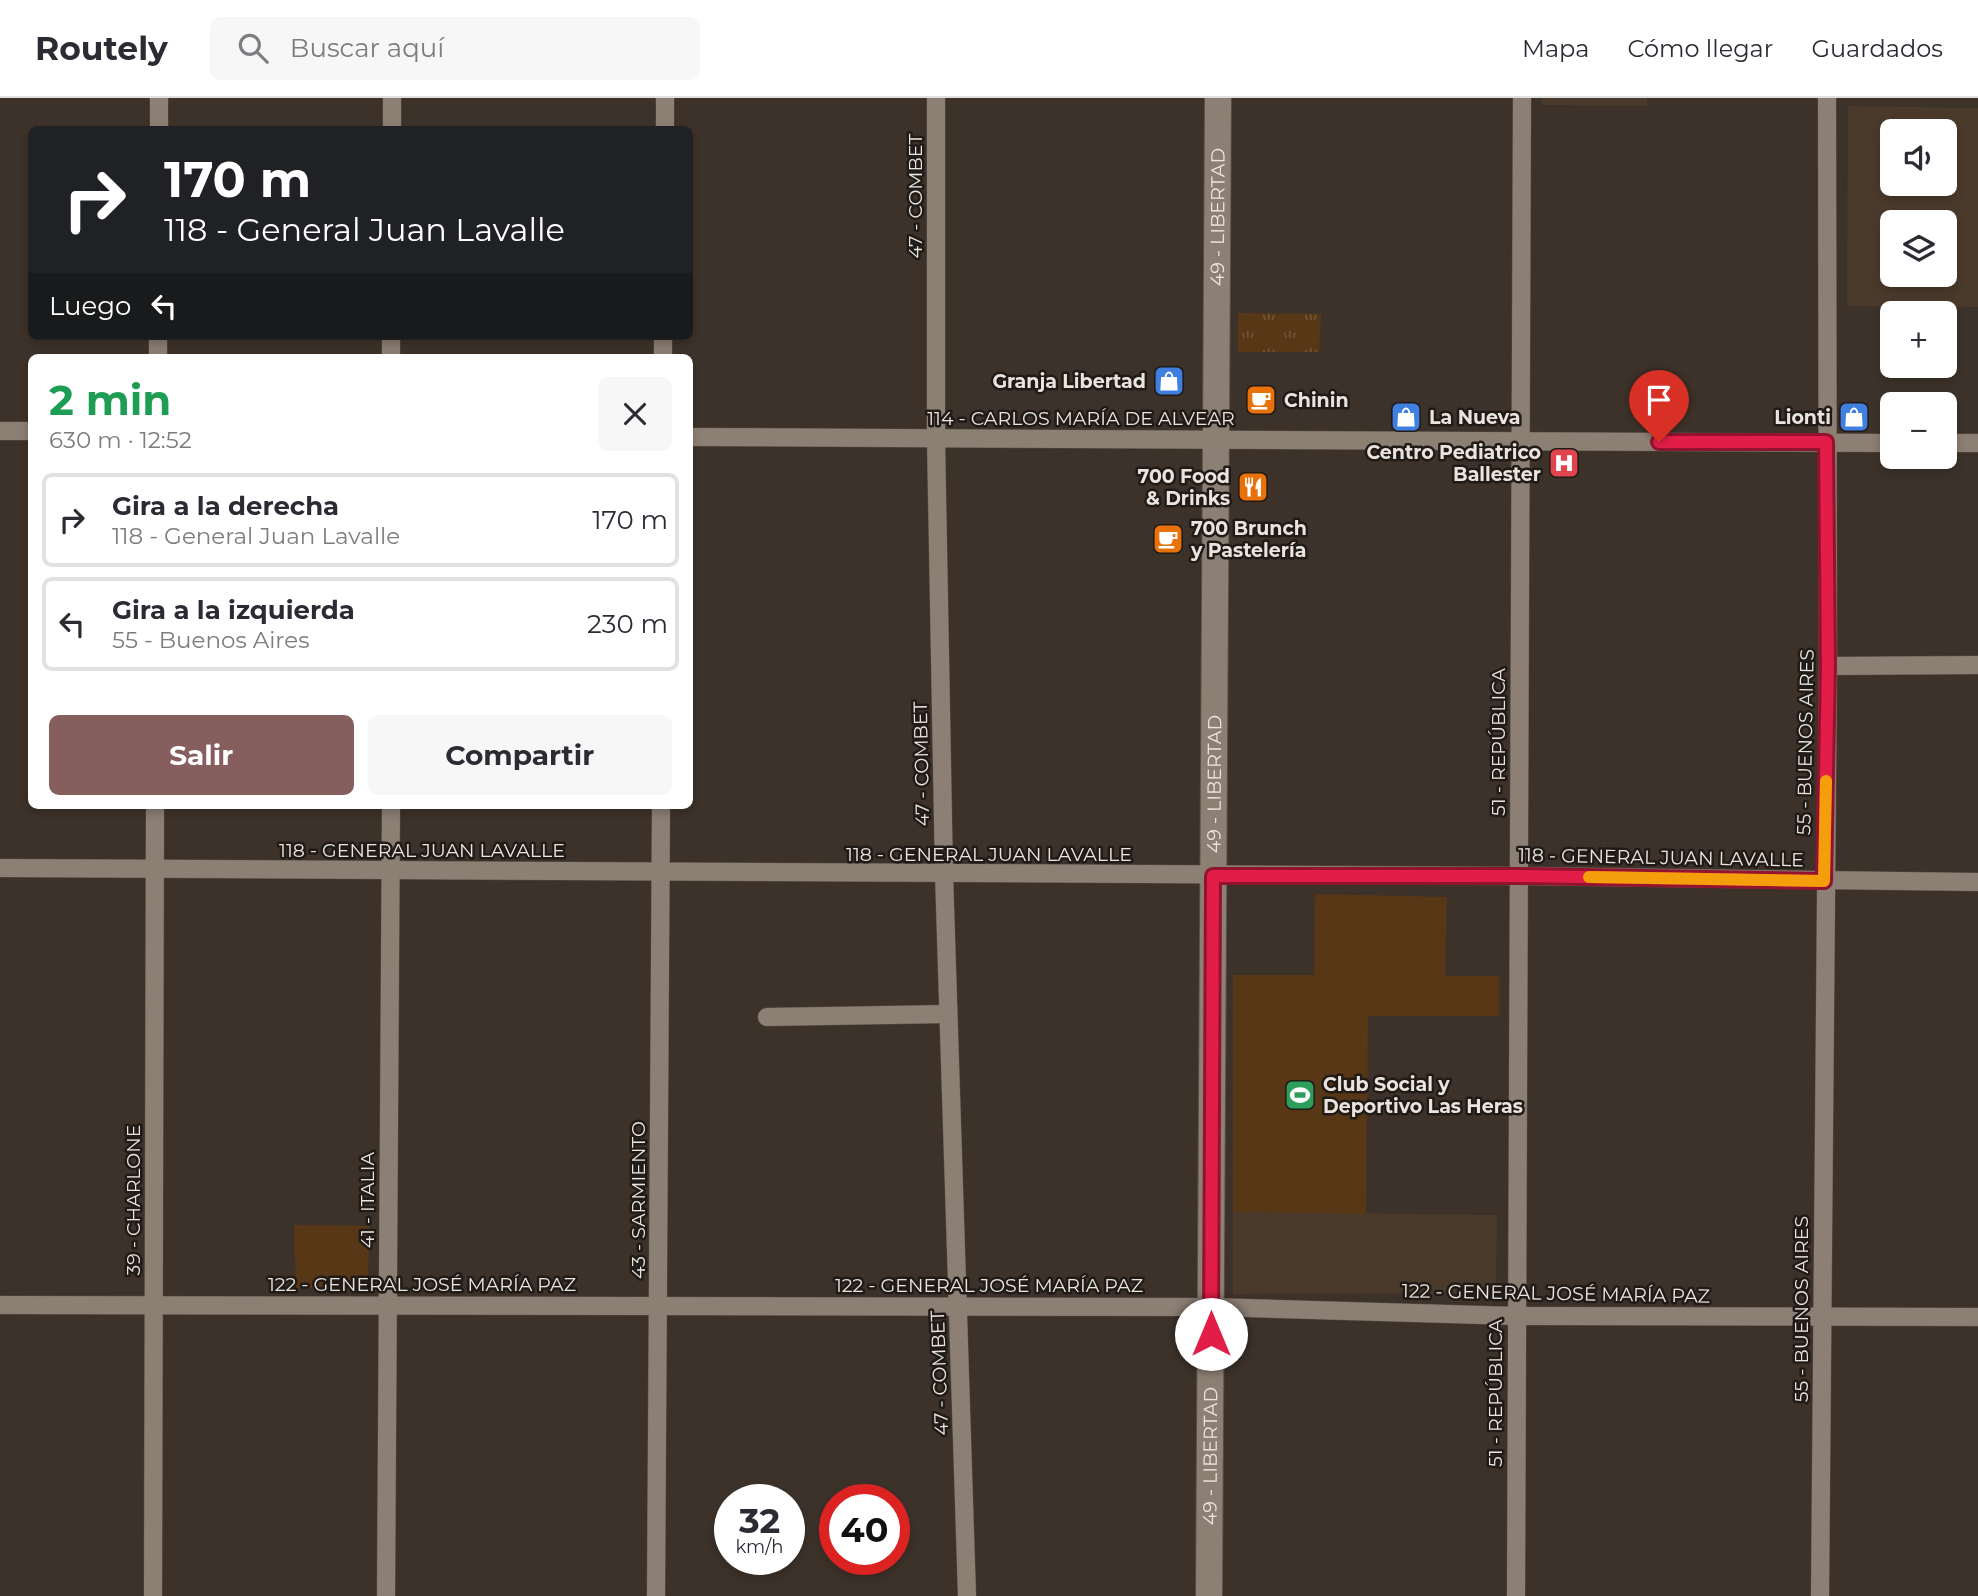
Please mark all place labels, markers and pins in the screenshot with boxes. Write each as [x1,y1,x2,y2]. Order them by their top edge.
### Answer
shop icon: Granja Libertad [1152,364,1186,398]
place label: Granja Libertad [992,370,1146,393]
pin [1629,370,1689,442]
cafe icon: Chinin [1244,383,1278,417]
place label: Chinin [1284,389,1349,412]
shop icon: La Nueva [1389,400,1423,434]
shop icon: Lionti [1837,400,1871,434]
place label: La Nueva [1429,406,1521,429]
place label: Lionti [1774,406,1831,429]
place label: Centro Pediatrico Ballester [1366,441,1541,486]
hospital icon: Centro Pediatrico Ballester [1547,446,1581,480]
place label: 700 Food & Drinks [1138,465,1230,510]
restaurant icon: 700 Food & Drinks [1236,470,1270,504]
place label: 700 Brunch y Pastelería [1190,517,1307,562]
cafe icon: 700 Brunch y Pastelería [1151,522,1185,556]
place label: Club Social y Deportivo Las Heras [1323,1073,1523,1118]
sports icon: Club Social y Deportivo Las Heras [1283,1078,1317,1112]

